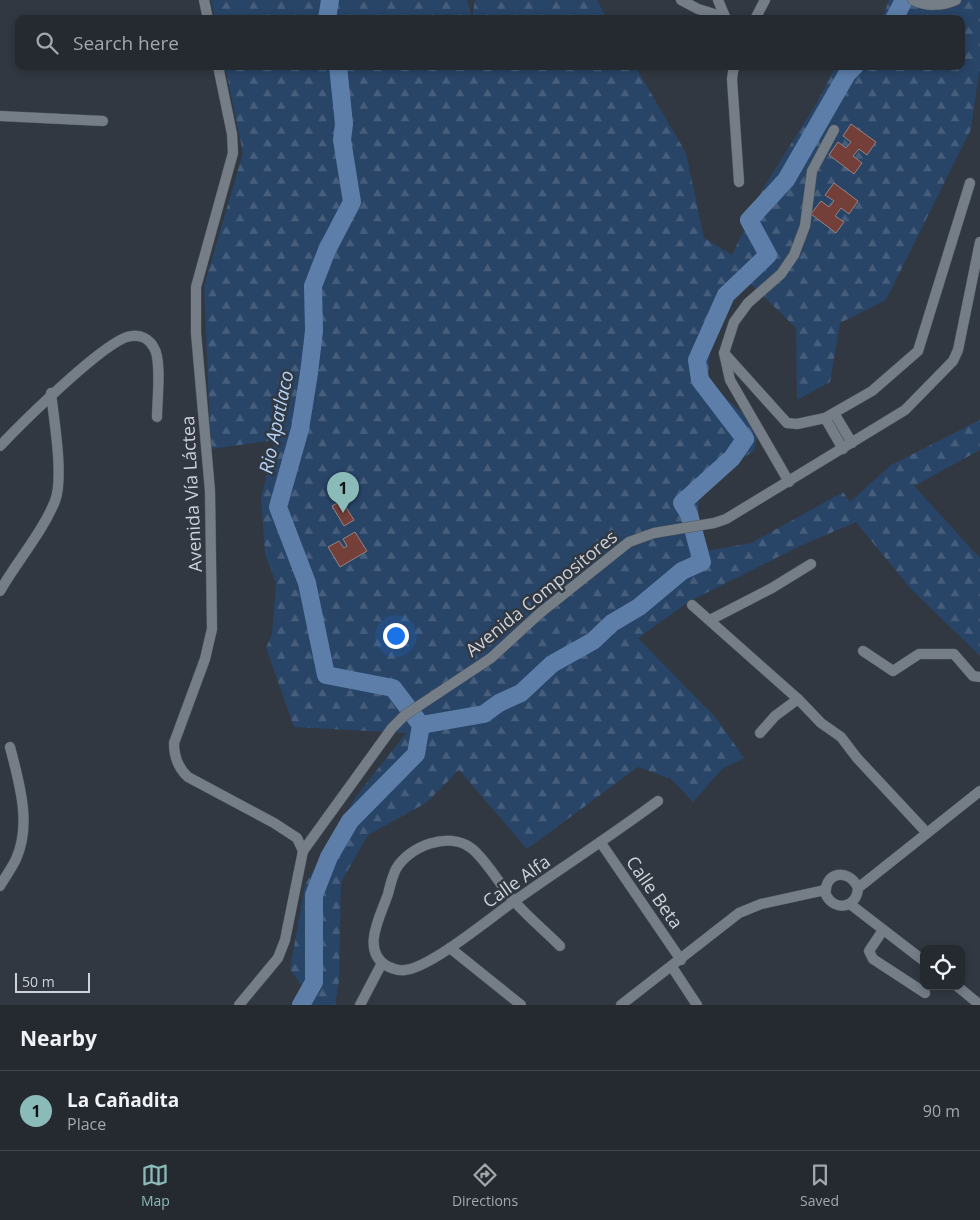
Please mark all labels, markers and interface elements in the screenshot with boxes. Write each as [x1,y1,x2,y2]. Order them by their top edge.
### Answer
search box [15,15,965,70]
icon: search [33,29,61,57]
text: Search here [73,30,179,56]
water label: Rio Apatlaco [252,368,300,476]
street label: Avenida Vía Láctea [175,415,207,573]
pin: 1 [327,472,359,513]
street label: Avenida Compositores [460,524,622,662]
your location [383,623,409,649]
street label: Calle Alfa [477,849,555,913]
street label: Calle Beta [621,851,689,933]
map controls [920,945,965,990]
button: locate [920,945,965,990]
scale bar [15,970,90,993]
text: 50 m [22,972,55,991]
text: Nearby [20,1024,97,1052]
text: La Cañadita [67,1087,179,1113]
text: 1 [31,1100,41,1122]
text: 90 m [923,1100,960,1122]
text: Place [67,1113,106,1135]
tab: Map [141,1161,170,1210]
tab: Directions [452,1161,518,1210]
tab: Saved [800,1161,839,1210]

